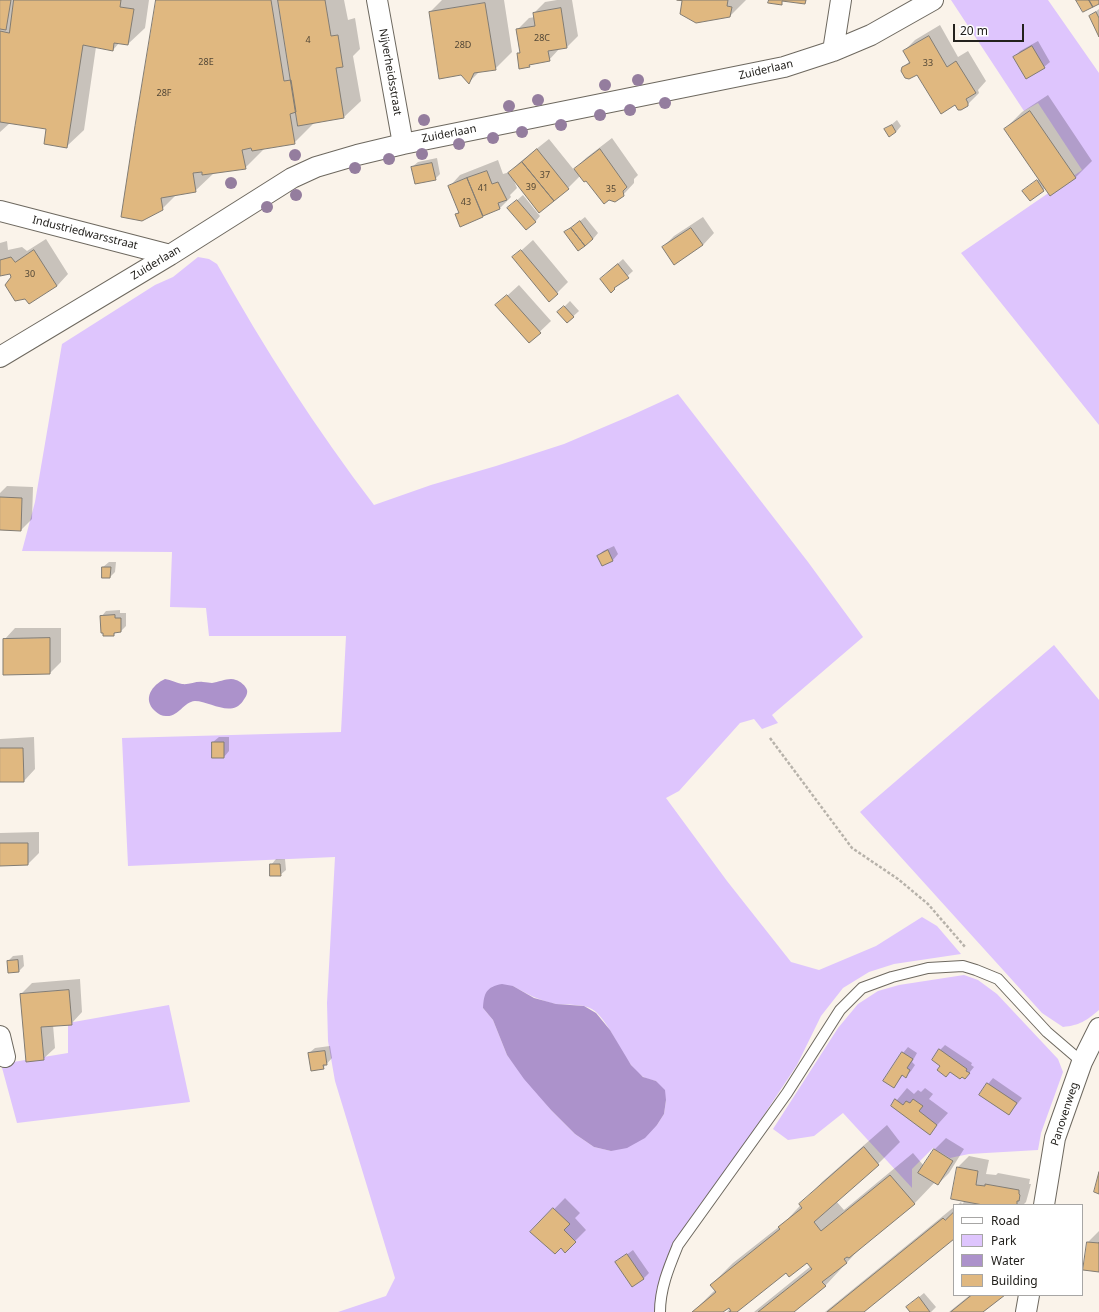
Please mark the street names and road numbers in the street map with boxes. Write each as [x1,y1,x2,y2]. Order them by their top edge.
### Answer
street label: Nijverheidsstraat [376,27,404,117]
street label: Zuiderlaan [738,57,794,83]
street label: Zuiderlaan [421,122,477,146]
street label: Industriedwarsstraat [31,214,139,252]
street label: Zuiderlaan [129,243,183,283]
street label: Panovenweg [1048,1080,1082,1148]

